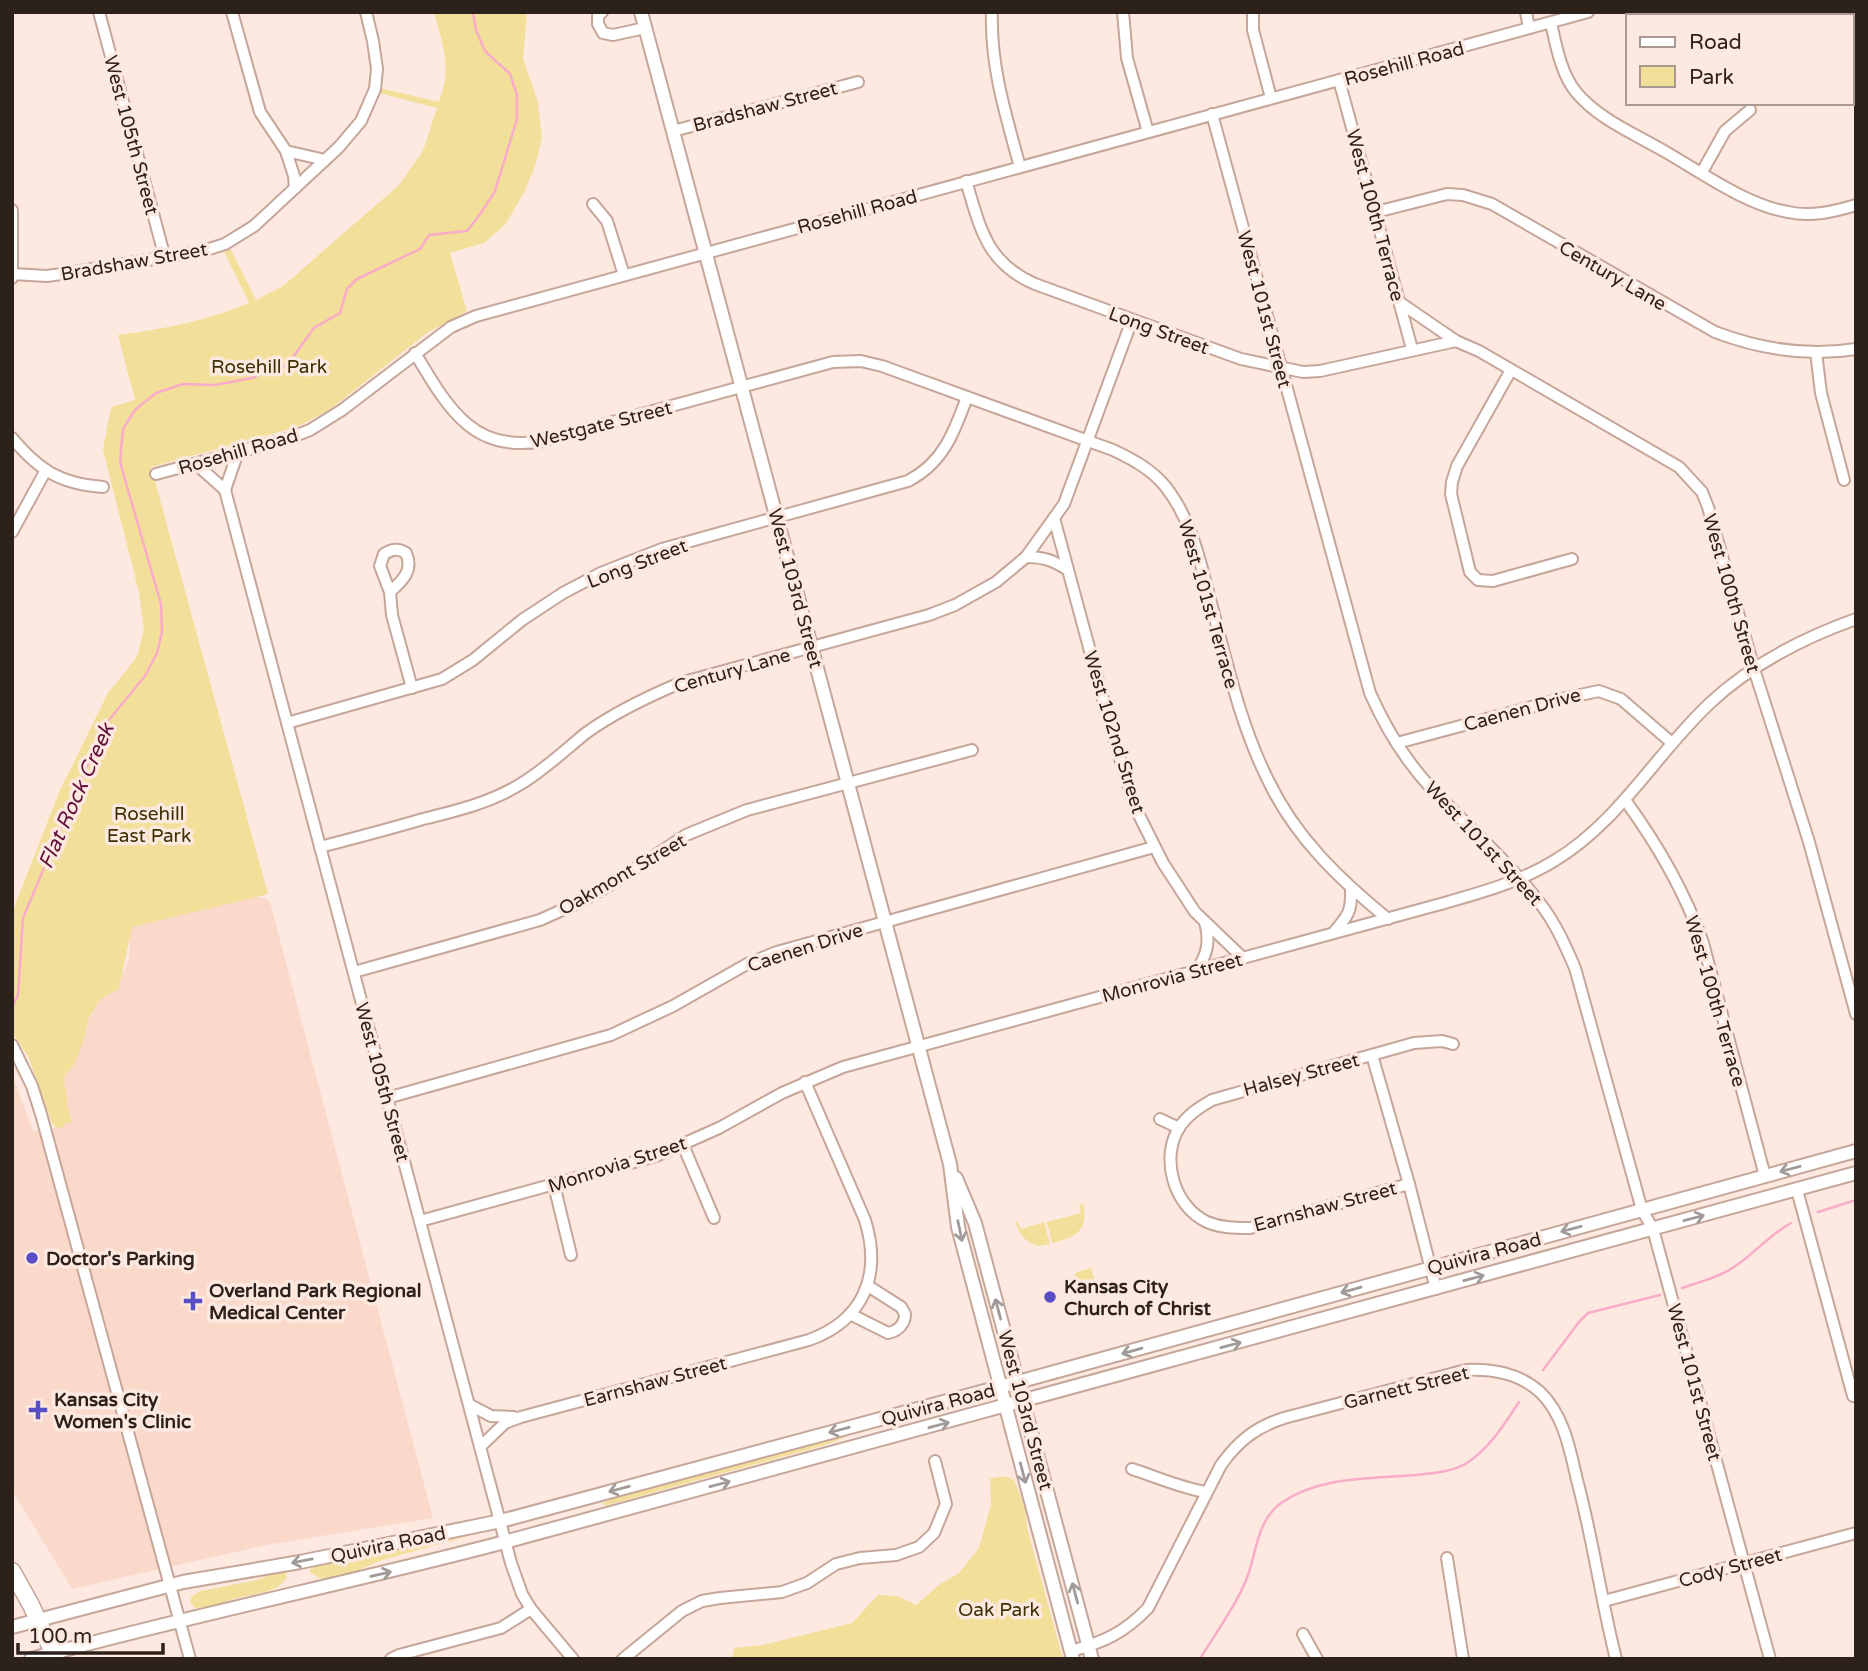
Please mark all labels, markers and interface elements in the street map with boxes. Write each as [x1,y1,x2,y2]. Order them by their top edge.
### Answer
legend [1626,14,1854,105]
text: Road [1689,30,1742,55]
street label: Rosehill Road [1342,37,1467,91]
street label: West 105th Street [99,53,163,217]
text: Park [1689,65,1734,90]
street label: Bradshaw Street [691,77,840,137]
street label: West 100th Terrace [1341,127,1409,304]
street label: Rosehill Road [795,185,920,239]
street label: West 101st Street [1232,228,1296,390]
street label: Century Lane [1555,236,1670,315]
street label: Bradshaw Street [59,238,209,286]
street label: Long Street [1105,303,1212,359]
park label: Rosehill Park [211,356,327,378]
street label: Westgate Street [528,397,674,453]
street label: Rosehill Road [176,424,301,480]
street label: West 103rd Street [763,506,827,670]
street label: West 100th Street [1698,511,1764,675]
street label: West 101st Terrace [1173,517,1243,691]
street label: Long Street [584,535,690,593]
street label: Century Lane [671,644,793,698]
street label: West 102nd Street [1079,648,1149,816]
street label: Caenen Drive [1461,684,1583,736]
water label: Flat Rock Creek [33,718,120,873]
street label: West 101st Street [1420,777,1546,910]
park label: Rosehill East Park [107,803,191,847]
street label: Oakmont Street [555,830,690,920]
street label: West 100th Terrace [1680,913,1750,1089]
street label: Caenen Drive [745,919,866,977]
street label: Monrovia Street [1100,949,1245,1007]
street label: West 105th Street [350,1000,414,1164]
street label: Halsey Street [1241,1049,1362,1101]
street label: Monrovia Street [545,1132,689,1198]
one-way arrow [1779,1163,1802,1176]
street label: Earnshaw Street [1251,1177,1399,1237]
one-way arrow [1682,1211,1704,1224]
one-way arrow [953,1219,967,1242]
one-way arrow [1560,1224,1582,1237]
street label: Quivira Road [1425,1228,1544,1280]
place label: Doctor's Parking [46,1248,195,1271]
marker: Doctor's Parking [24,1250,40,1266]
one-way arrow [1462,1271,1485,1284]
place label: Kansas City Church of Christ [1064,1276,1211,1320]
place label: Overland Park Regional Medical Center [209,1280,421,1324]
one-way arrow [1341,1284,1363,1297]
marker: Kansas City Church of Christ [1042,1289,1058,1305]
marker: Overland Park Regional Medical Center [183,1291,203,1311]
one-way arrow [991,1298,1004,1320]
street label: West 101st Street [1662,1301,1726,1463]
street label: West 103rd Street [993,1328,1057,1492]
one-way arrow [1219,1338,1242,1351]
one-way arrow [1121,1345,1143,1358]
street label: Earnshaw Street [581,1352,729,1412]
street label: Garnett Street [1341,1362,1471,1414]
street label: Quivira Road [879,1379,998,1431]
place label: Kansas City Women's Clinic [54,1389,191,1433]
marker: Kansas City Women's Clinic [28,1400,48,1420]
one-way arrow [927,1418,950,1431]
one-way arrow [828,1424,851,1437]
one-way arrow [1017,1461,1030,1484]
one-way arrow [708,1477,730,1490]
one-way arrow [609,1483,631,1496]
street label: Quivira Road [329,1522,448,1568]
street label: Cody Street [1676,1544,1784,1592]
one-way arrow [291,1555,314,1569]
one-way arrow [369,1566,392,1580]
one-way arrow [1068,1582,1081,1605]
park label: Oak Park [958,1599,1040,1621]
scale bar [18,1612,163,1656]
text: 100 m [28,1624,92,1649]

